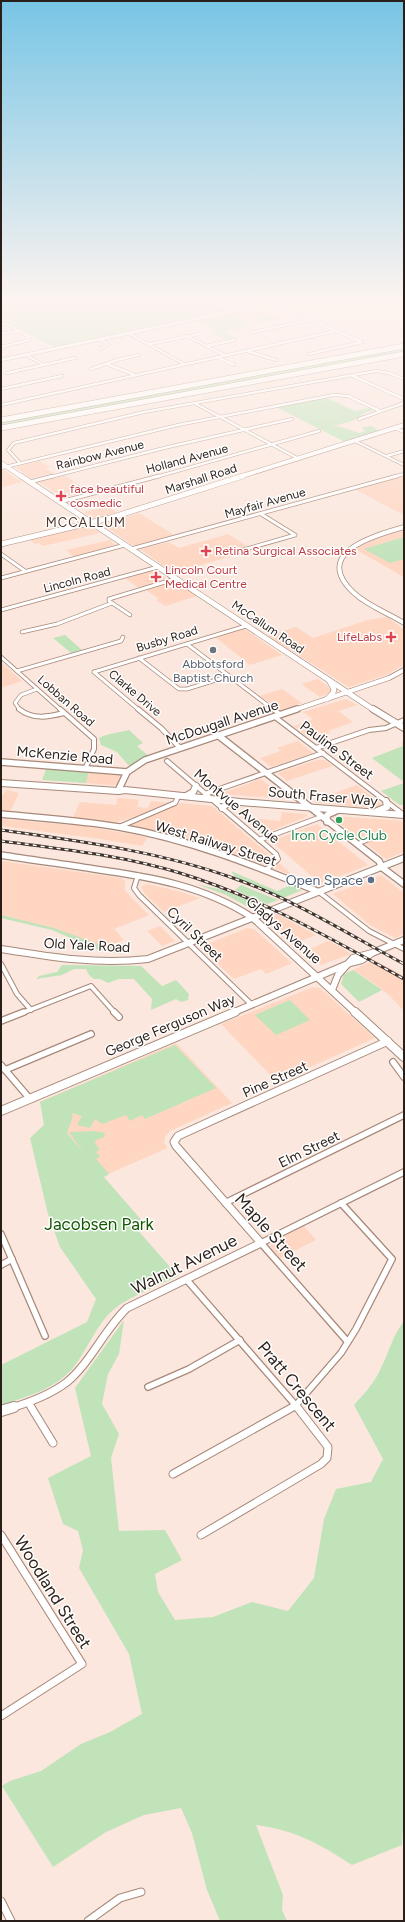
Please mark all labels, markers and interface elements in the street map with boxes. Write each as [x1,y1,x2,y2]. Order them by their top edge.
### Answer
street label: Rainbow Avenue [55,437,146,473]
street label: Holland Avenue [144,441,230,477]
street label: Marshall Road [163,461,239,497]
place label: face beautiful cosmedic [70,482,144,510]
street label: Mayfair Avenue [223,485,307,521]
marker: face beautiful cosmedic [55,490,67,502]
district label: MCCALLUM [46,515,126,530]
place label: Retina Surgical Associates [215,544,357,558]
marker: Retina Surgical Associates [200,545,212,557]
place label: Lincoln Court Medical Centre [165,563,247,591]
street label: Lincoln Road [42,564,112,596]
marker: Lincoln Court Medical Centre [150,571,162,583]
street label: McCallum Road [229,598,307,656]
street label: Busby Road [135,623,199,655]
place label: LifeLabs [337,630,382,644]
marker: LifeLabs [385,631,397,643]
marker: Abbotsford Baptist Church [208,645,218,655]
place label: Abbotsford Baptist Church [173,657,253,685]
street label: Clarke Drive [106,667,165,719]
street label: Lobban Road [35,673,97,729]
street label: McDougall Avenue [164,696,281,749]
street label: Pauline Street [297,717,377,783]
street label: McKenzie Road [16,743,114,768]
street label: Montvue Avenue [190,766,283,847]
street label: South Fraser Way [267,783,379,810]
marker: Iron Cycle Club [334,815,344,825]
street label: West Railway Street [153,817,279,870]
place label: Iron Cycle Club [291,827,387,844]
place label: Open Space [286,872,363,889]
marker: Open Space [366,875,376,885]
street label: Gladys Avenue [243,893,325,968]
street label: Cyril Street [163,904,226,965]
street label: Old Yale Road [43,935,131,956]
street label: George Ferguson Way [103,990,238,1061]
street label: Pine Street [240,1058,310,1101]
street label: Elm Street [276,1127,343,1172]
street label: Maple Street [231,1189,311,1275]
park label: Jacobsen Park [44,1214,155,1234]
street label: Walnut Avenue [128,1230,240,1298]
street label: Pratt Crescent [254,1337,340,1435]
street label: Woodland Street [10,1532,96,1652]

